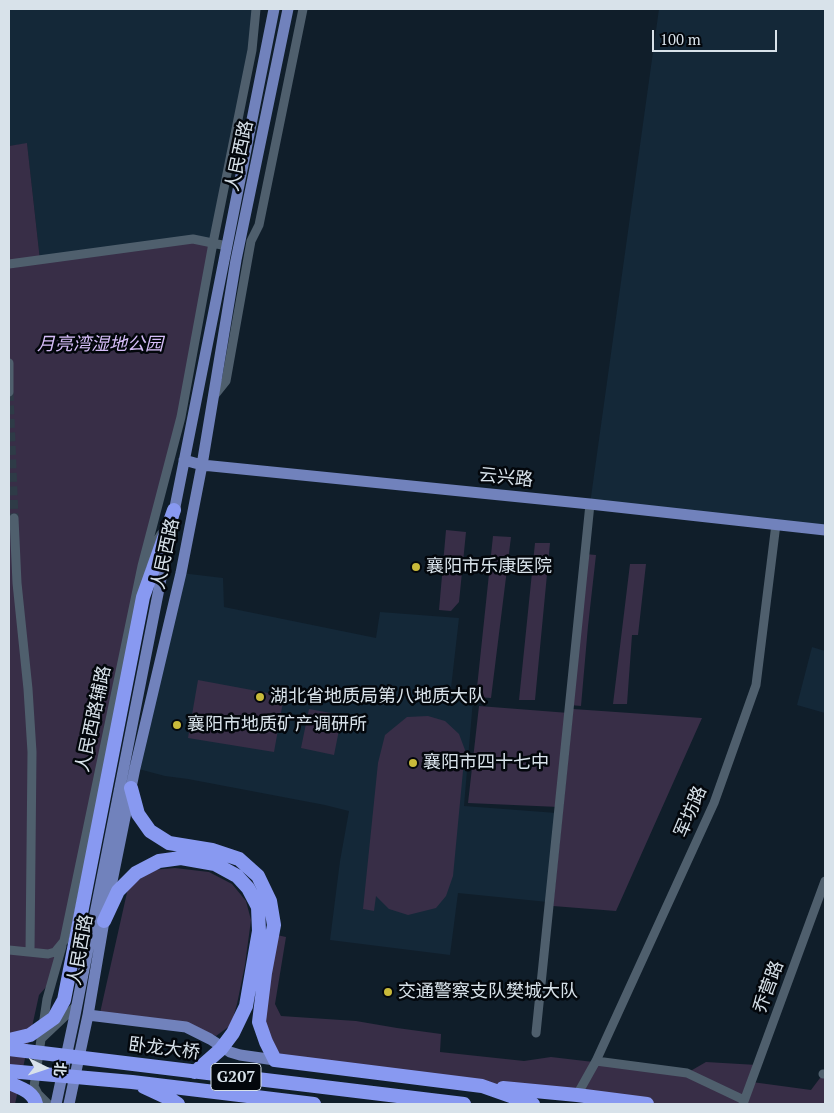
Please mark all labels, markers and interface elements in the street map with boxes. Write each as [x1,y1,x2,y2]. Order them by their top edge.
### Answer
scale bar [654,20,779,52]
text: 100 m [660,29,701,49]
street label: 人民西路 [222,119,258,193]
park label: 月亮湾湿地公园 [37,334,163,356]
street label: 云兴路 [478,464,534,492]
street label: 人民西路 [148,517,184,591]
place label: 襄阳市乐康医院 [426,556,552,578]
marker: 襄阳市乐康医院 [410,561,422,573]
street label: 人民西路辅路 [72,664,116,774]
place label: 湖北省地质局第八地质大队 [270,686,486,708]
marker: 湖北省地质局第八地质大队 [254,691,266,703]
place label: 襄阳市地质矿产调研所 [187,714,367,736]
marker: 襄阳市地质矿产调研所 [171,719,183,731]
place label: 襄阳市四十七中 [423,752,549,774]
marker: 襄阳市四十七中 [407,757,419,769]
street label: 军坊路 [671,783,711,841]
street label: 人民西路 [64,913,98,987]
street label: 乔营路 [750,958,788,1016]
place label: 交通警察支队樊城大队 [398,981,578,1003]
marker: 交通警察支队樊城大队 [382,986,394,998]
street label: 卧龙大桥 [127,1034,201,1064]
north arrow [20,1043,70,1093]
text: 北 [50,1061,70,1077]
road number: G207 [211,1064,261,1090]

